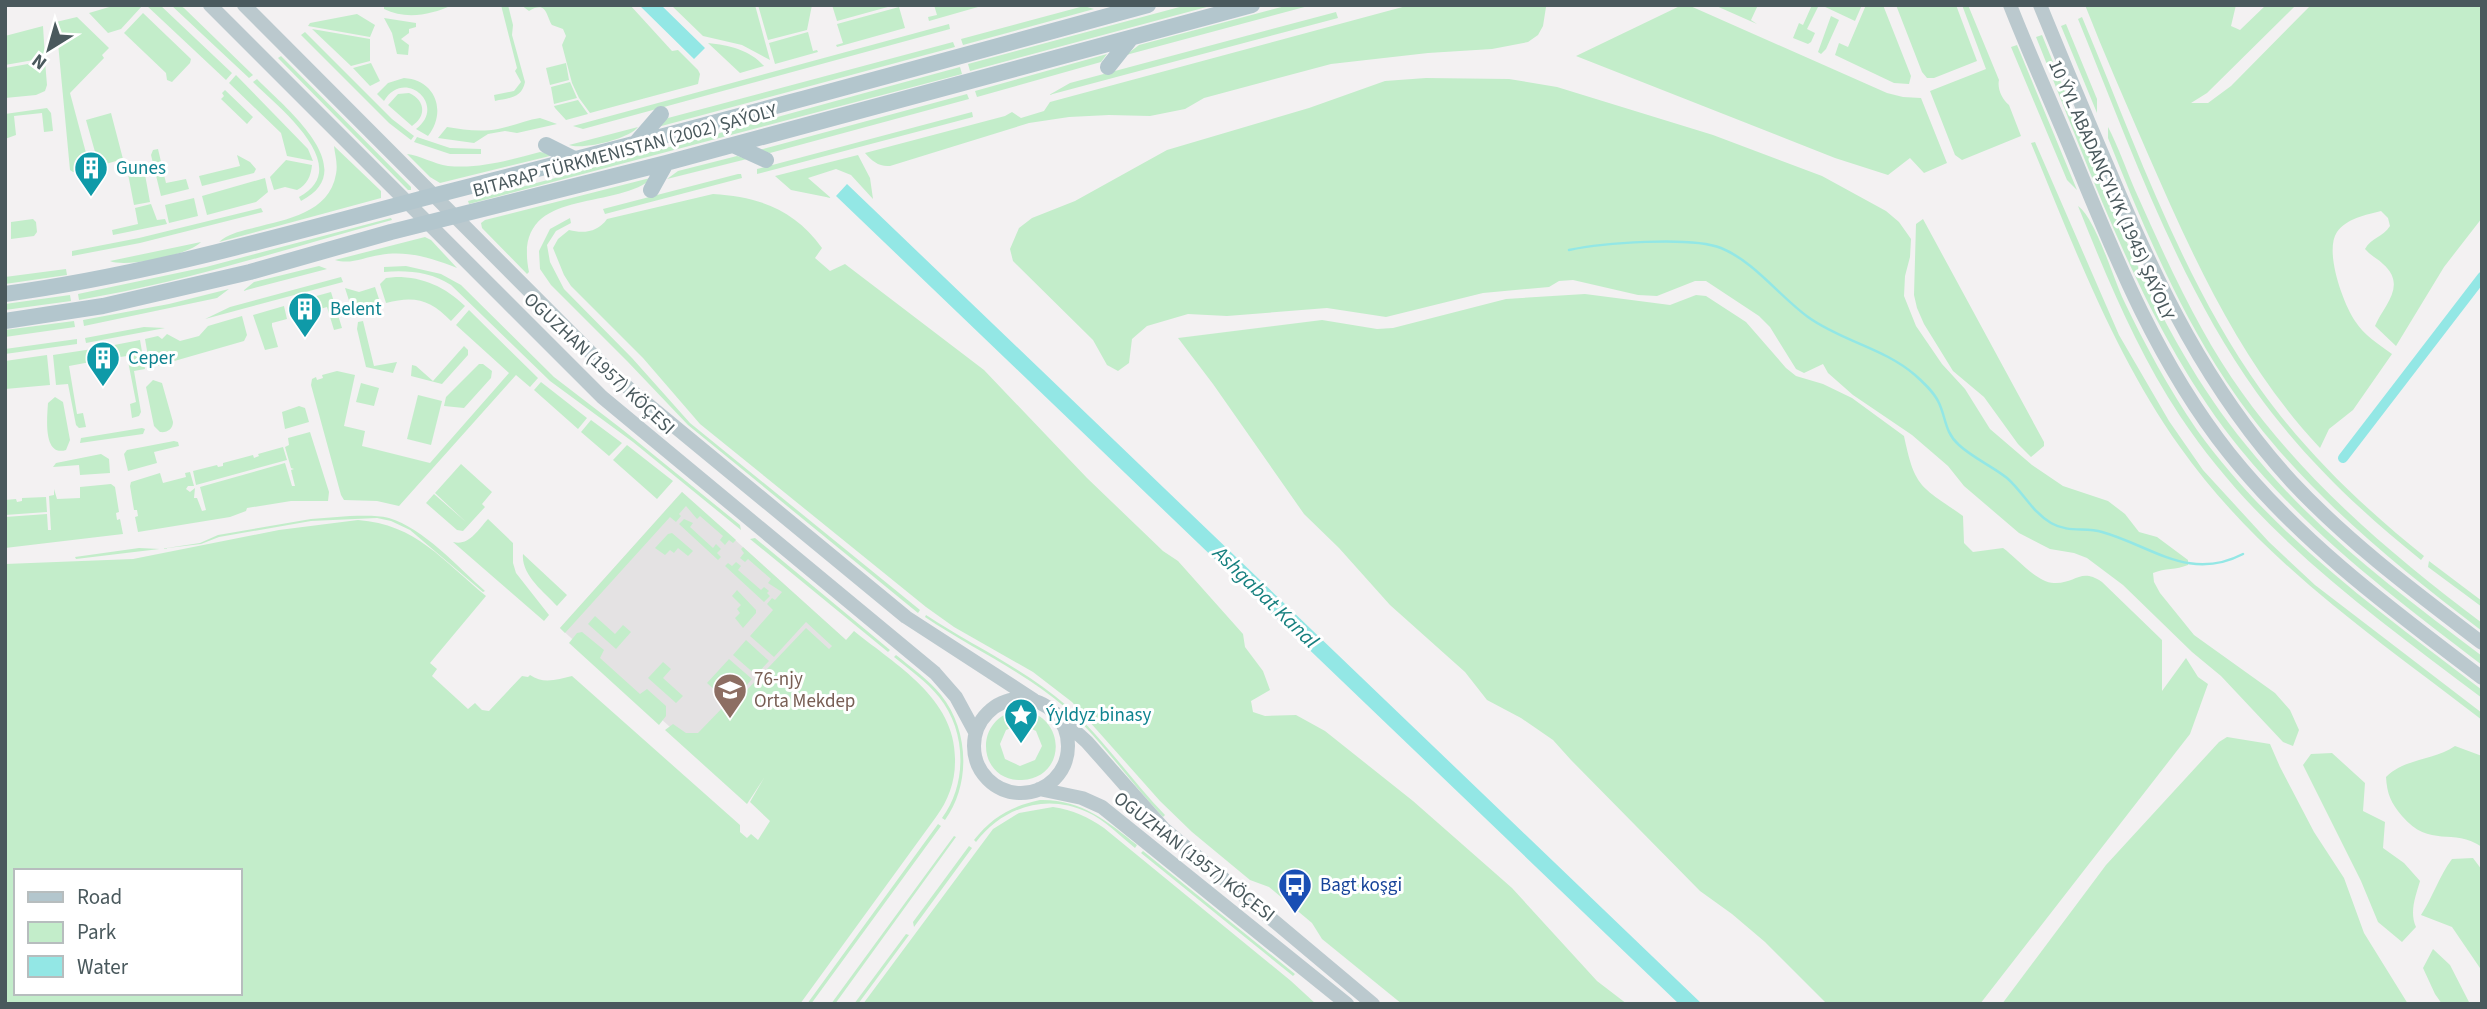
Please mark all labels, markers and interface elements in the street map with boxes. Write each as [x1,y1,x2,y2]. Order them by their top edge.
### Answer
north arrow [14,14,84,84]
text: N [26,47,53,76]
street label: 10 ÝYL ABADANÇYLYK (1945) ŞAÝOLY [2041,55,2181,325]
street label: BITARAP TÜRKMENISTAN (2002) ŞAÝOLY [470,97,781,205]
building icon: Gunes [72,149,110,198]
place label: Gunes [116,155,166,182]
street label: OGUZHAN (1957) KÖÇESI [517,287,681,441]
building icon: Belent [286,290,324,339]
place label: Belent [330,296,382,323]
building icon: Ceper [84,339,122,388]
place label: Ceper [128,345,175,372]
water label: Ashgabat Kanal [1205,537,1326,656]
place label: 76-njy Orta Mekdep [754,666,855,715]
school or university icon: 76-njy Orta Mekdep [711,671,749,720]
place icon: Ýyldyz binasy [1002,696,1040,745]
place label: Ýyldyz binasy [1045,702,1151,729]
street label: OGUZHAN (1957) KÖÇESI [1108,785,1280,929]
bus stop icon: Bagt koşgi [1276,866,1314,915]
legend [14,869,242,995]
place label: Bagt koşgi [1320,872,1402,899]
text: Road [77,882,122,912]
text: Park [77,917,117,947]
text: Water [77,952,129,982]

